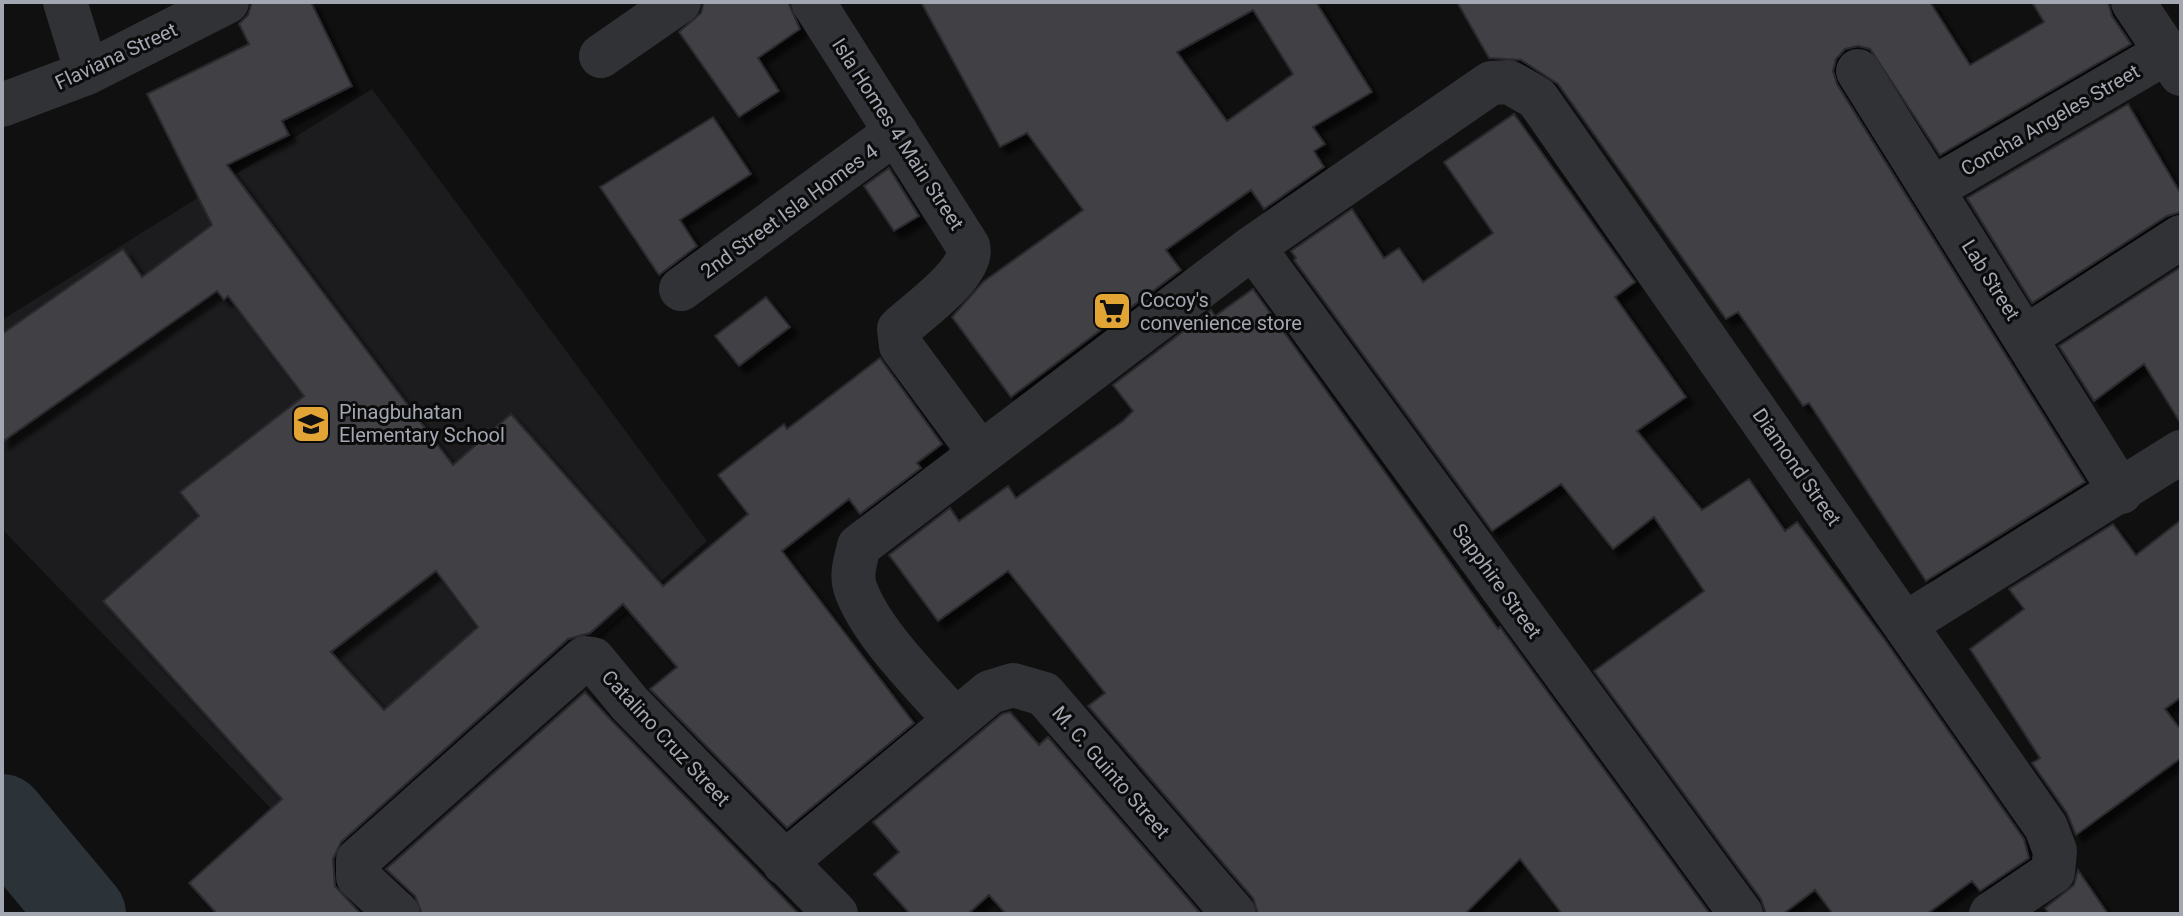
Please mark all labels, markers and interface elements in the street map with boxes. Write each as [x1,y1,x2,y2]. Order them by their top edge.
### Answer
street label: Flaviana Street [51,17,181,95]
street label: Isla Homes 4 Main Street [827,34,969,234]
street label: Concha Angeles Street [1956,59,2144,181]
street label: 2nd Street Isla Homes 4 [696,139,882,283]
street label: Lab Street [1957,235,2025,325]
place label: Cocoy's convenience store [1140,288,1302,335]
supermarket icon: Cocoy's convenience store [1091,290,1133,332]
place label: Pinagbuhatan Elementary School [339,400,505,447]
school or university icon: Pinagbuhatan Elementary School [290,403,332,445]
street label: Diamond Street [1748,404,1846,530]
street label: Sapphire Street [1447,519,1547,643]
street label: Catalino Cruz Street [597,665,735,811]
street label: M. C. Guinto Street [1047,701,1175,843]

